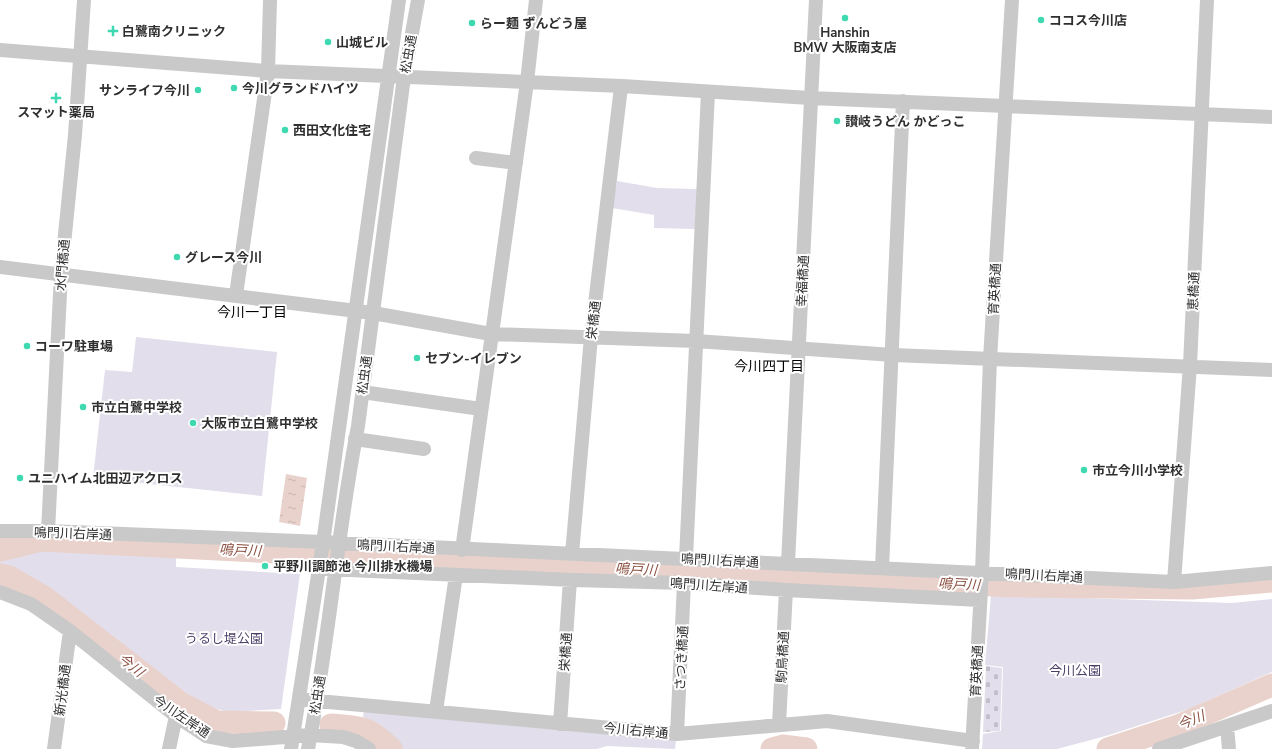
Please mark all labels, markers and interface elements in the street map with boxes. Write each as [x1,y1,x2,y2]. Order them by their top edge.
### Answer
place label: ココス今川店 [1049,12,1127,30]
marker: Hanshin BMW 大阪南支店 [840,13,850,23]
place label: らー麺 ずんどう屋 [480,15,587,33]
marker: ココス今川店 [1036,15,1046,25]
marker: らー麺 ずんどう屋 [467,18,477,28]
place label: 白鷺南クリニック [122,23,226,41]
place label: Hanshin BMW 大阪南支店 [793,24,897,57]
marker: 白鷺南クリニック [107,25,119,37]
street label: 松虫通 [397,33,421,75]
place label: 山城ビル [336,34,388,52]
marker: 山城ビル [323,37,333,47]
place label: 今川グランドハイツ [242,80,359,98]
place label: サンライフ今川 [99,82,190,100]
marker: 今川グランドハイツ [229,83,239,93]
marker: サンライフ今川 [193,85,203,95]
marker: スマット薬局 [51,93,61,103]
place label: スマット薬局 [17,104,95,122]
place label: 讃岐うどん かどっこ [845,113,966,131]
marker: 讃岐うどん かどっこ [832,116,842,126]
place label: 西田文化住宅 [293,122,371,140]
marker: 西田文化住宅 [280,125,290,135]
street label: 水門橋通 [52,238,74,292]
place label: グレース今川 [185,249,262,267]
marker: グレース今川 [172,252,182,262]
street label: 幸福橋通 [793,255,813,307]
street label: 育英橋通 [985,263,1005,315]
street label: 恵橋通 [1184,271,1204,311]
street label: 栄橋通 [583,300,605,341]
district label: 今川一丁目 [217,303,287,322]
place label: コーワ駐車場 [35,338,113,356]
marker: コーワ駐車場 [22,341,32,351]
place label: セブン-イレブン [425,350,522,368]
marker: セブン-イレブン [412,353,422,363]
street label: 松虫通 [353,355,377,396]
district label: 今川四丁目 [734,357,804,376]
place label: 市立白鷺中学校 [91,399,182,417]
marker: 市立白鷺中学校 [78,402,88,412]
place label: 大阪市立白鷺中学校 [201,415,318,433]
marker: 大阪市立白鷺中学校 [188,418,198,428]
place label: 市立今川小学校 [1092,462,1183,480]
marker: 市立今川小学校 [1079,465,1089,475]
place label: ユニハイム北田辺アクロス [28,470,183,488]
marker: ユニハイム北田辺アクロス [15,473,25,483]
street label: 鳴門川右岸通 [34,524,112,544]
street label: 鳴門川右岸通 [357,536,435,558]
water label: 鳴戸川 [219,540,263,561]
street label: 鳴門川右岸通 [681,550,759,572]
place label: 平野川調節池 今川排水機場 [273,558,433,576]
water label: 鳴戸川 [615,559,659,580]
marker: 平野川調節池 今川排水機場 [260,561,270,571]
street label: 鳴門川右岸通 [1005,565,1083,587]
street label: 鳴門川左岸通 [669,574,748,598]
water label: 鳴戸川 [938,574,982,595]
street label: さつき橋通 [671,625,693,691]
park label: うるし堤公園 [185,630,263,648]
street label: 駒鳥橋通 [773,631,793,683]
street label: 栄橋通 [556,632,576,672]
street label: 育英橋通 [967,645,987,697]
water label: 今川 [114,649,149,683]
park label: 今川公園 [1049,662,1101,680]
street label: 新光橋通 [51,663,75,717]
street label: 松虫通 [306,674,330,716]
street label: 今川左岸通 [149,691,213,742]
water label: 今川 [1175,706,1210,735]
street label: 今川右岸通 [603,719,669,743]

